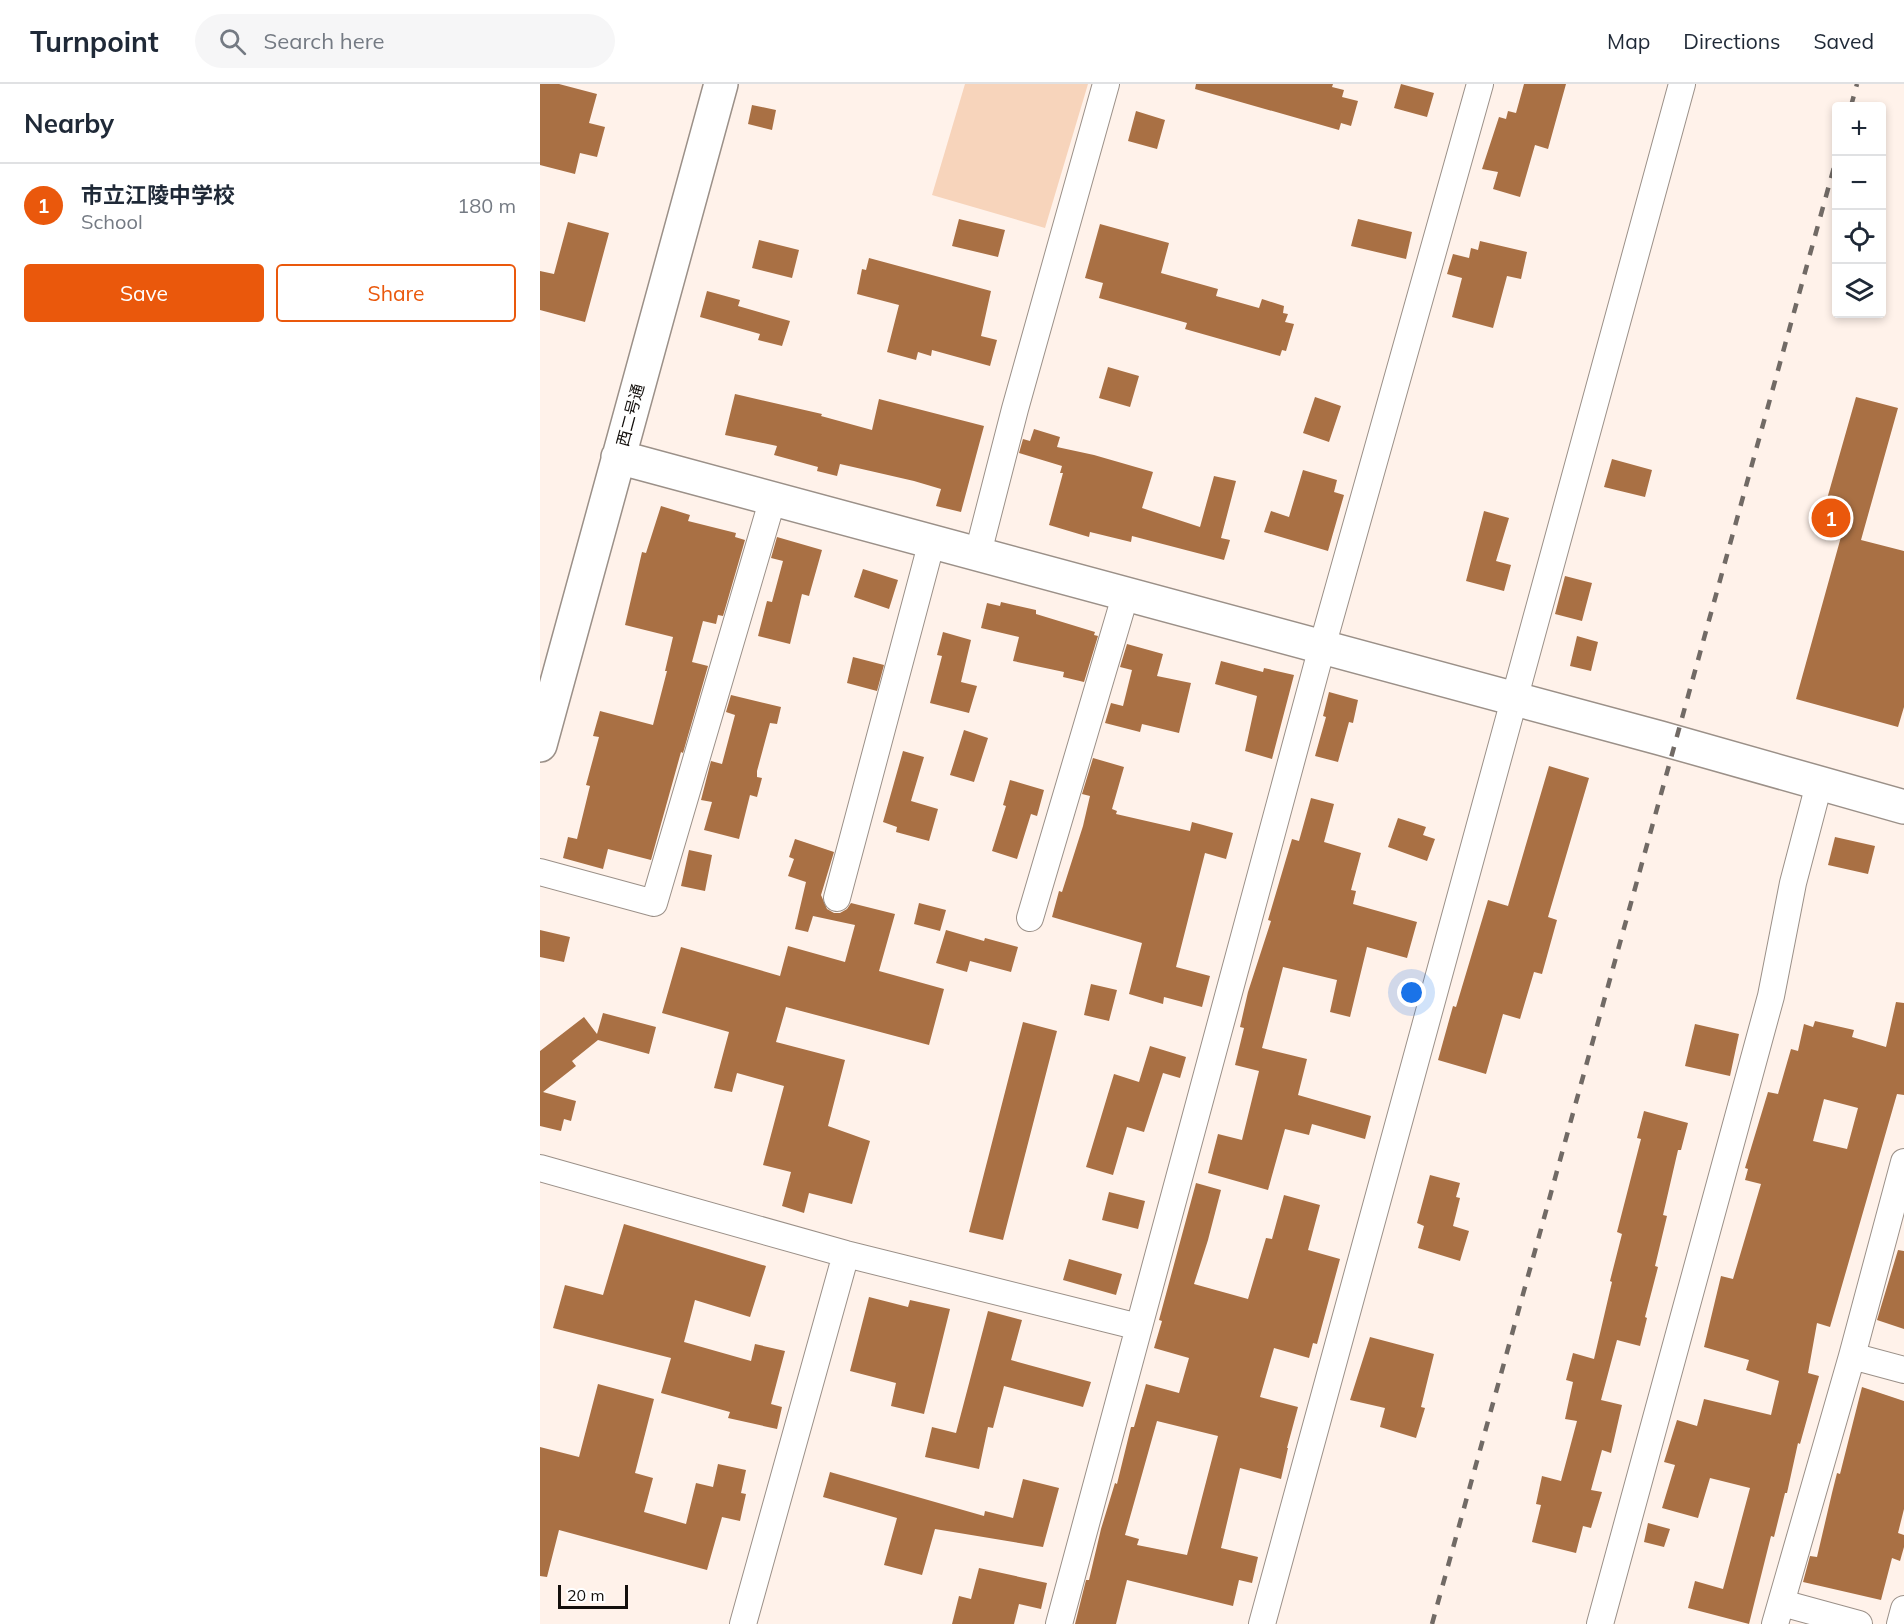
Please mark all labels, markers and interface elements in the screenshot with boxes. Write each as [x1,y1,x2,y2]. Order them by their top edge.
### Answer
search box [195,14,615,68]
text: Turnpoint [30,24,159,59]
icon: search [216,25,249,58]
text: Search here [264,27,384,55]
text: Map [1607,28,1650,54]
text: Directions [1683,28,1780,54]
text: Saved [1813,28,1874,54]
map controls [1832,102,1886,318]
button: + [1832,102,1886,156]
text: Nearby [24,107,114,140]
button: − [1832,156,1886,210]
text: 市立江陵中学校 [81,181,235,209]
text: 1 [38,193,50,218]
text: 180 m [457,193,516,218]
text: School [81,209,143,234]
button: locate [1832,210,1886,264]
button: Save [24,264,264,322]
button: Share [276,264,516,322]
button: layers [1832,264,1886,318]
street label: 西二号通 [612,381,648,449]
pin: 1 [1812,496,1850,540]
your location [1397,978,1426,1007]
scale bar [558,1582,628,1610]
text: 20 m [567,1585,604,1605]

